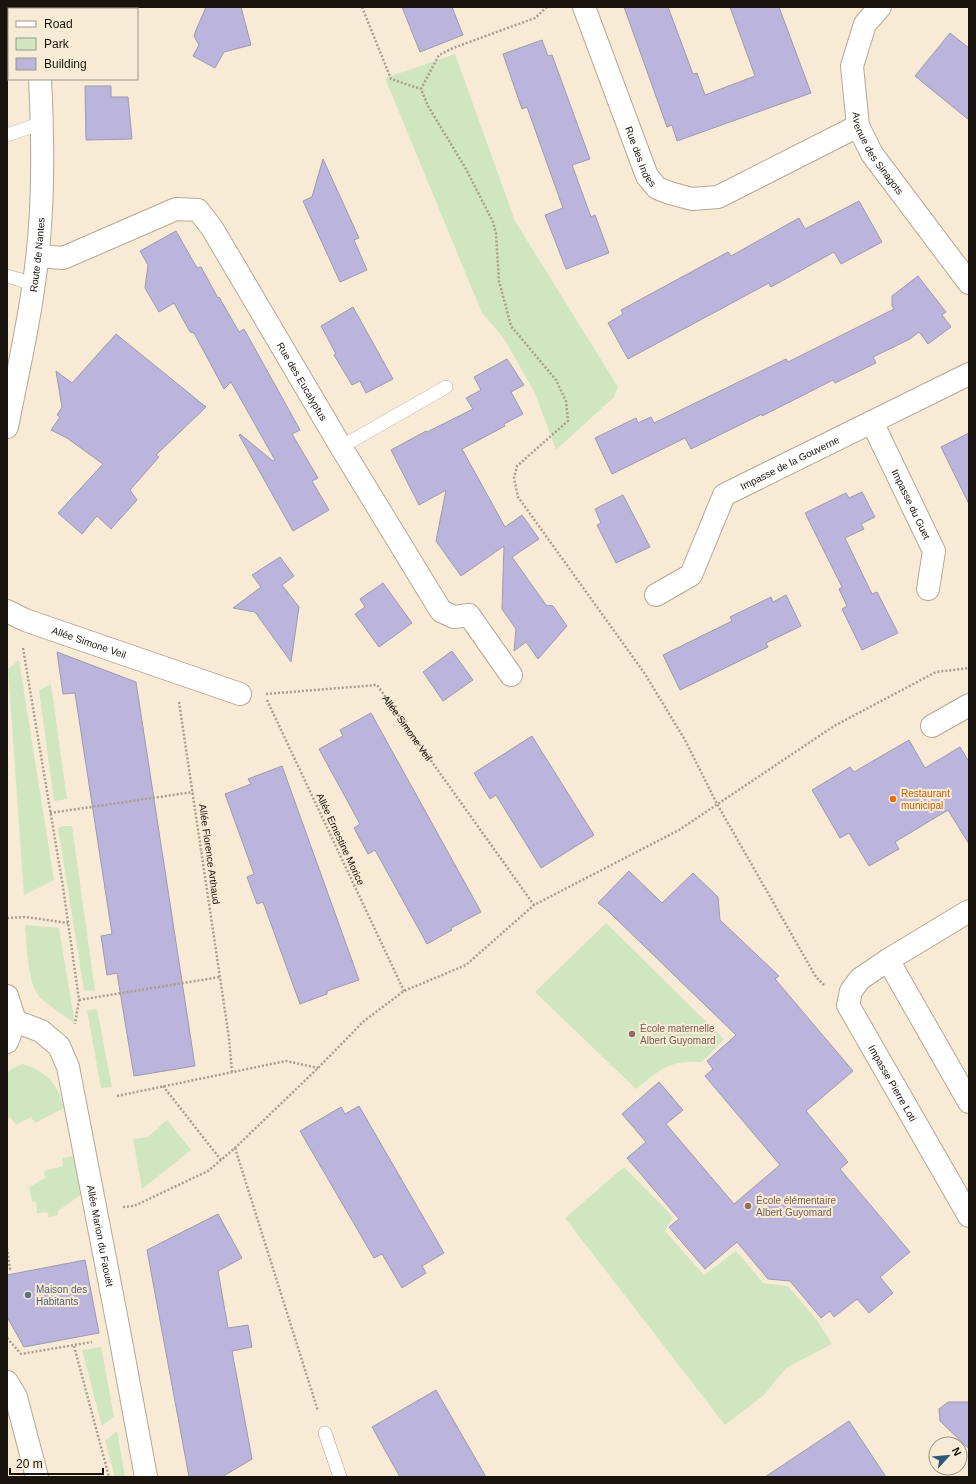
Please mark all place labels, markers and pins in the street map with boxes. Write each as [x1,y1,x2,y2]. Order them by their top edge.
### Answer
place label: Restaurant municipal [901,788,950,811]
marker: Restaurant municipal [888,794,898,804]
place label: École maternelle Albert Guyomard [640,1022,716,1046]
marker: École maternelle Albert Guyomard [627,1029,637,1039]
place label: École élémentaire Albert Guyomard [756,1194,836,1218]
marker: École élémentaire Albert Guyomard [743,1201,753,1211]
place label: Maison des Habitants [36,1284,87,1307]
marker: Maison des Habitants [23,1290,33,1300]

